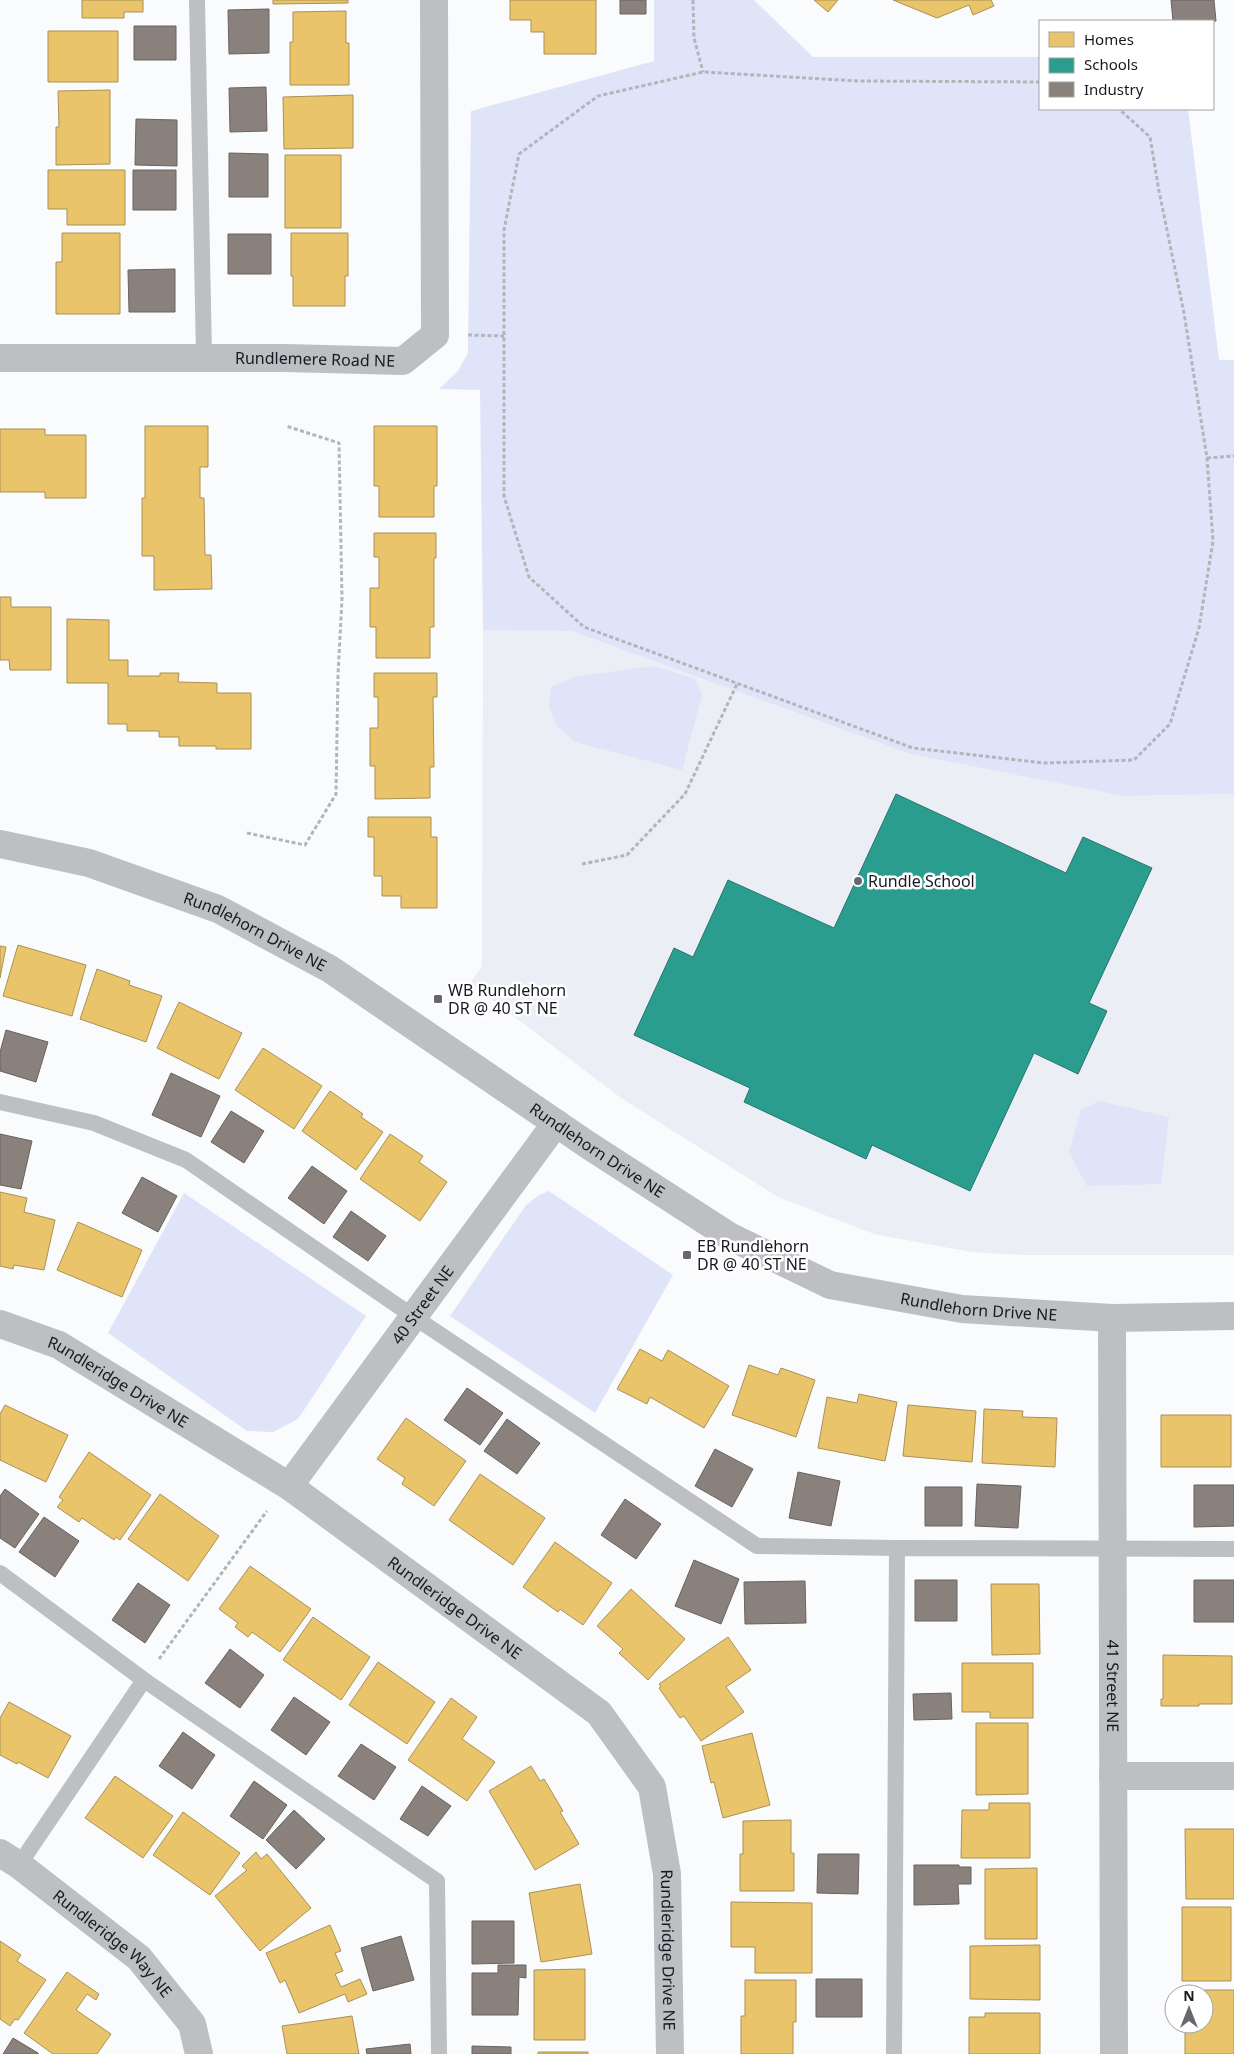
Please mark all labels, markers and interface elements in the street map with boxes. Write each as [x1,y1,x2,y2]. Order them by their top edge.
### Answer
legend [1039,20,1214,110]
text: Homes [1084,29,1134,49]
text: Schools [1084,54,1138,74]
text: Industry [1084,79,1144,99]
street label: Rundlemere Road NE [235,347,395,372]
place label: Rundle School [868,870,975,892]
marker: Rundle School [852,875,864,887]
street label: Rundlehorn Drive NE [180,887,331,976]
place label: WB Rundlehorn DR @ 40 ST NE [448,979,566,1019]
marker: WB Rundlehorn DR @ 40 ST NE [432,993,444,1005]
street label: Rundlehorn Drive NE [525,1097,669,1203]
place label: EB Rundlehorn DR @ 40 ST NE [697,1235,809,1275]
marker: EB Rundlehorn DR @ 40 ST NE [681,1249,693,1261]
street label: 40 Street NE [386,1261,459,1349]
street label: Rundlehorn Drive NE [899,1287,1058,1326]
street label: Rundleridge Drive NE [45,1331,193,1433]
street label: Rundleridge Drive NE [383,1551,526,1664]
street label: 41 Street NE [1102,1640,1124,1732]
street label: Rundleridge Drive NE [656,1869,681,2031]
street label: Rundleridge Way NE [49,1884,177,2002]
north arrow [1164,1984,1214,2034]
text: N [1183,1986,1195,2005]

